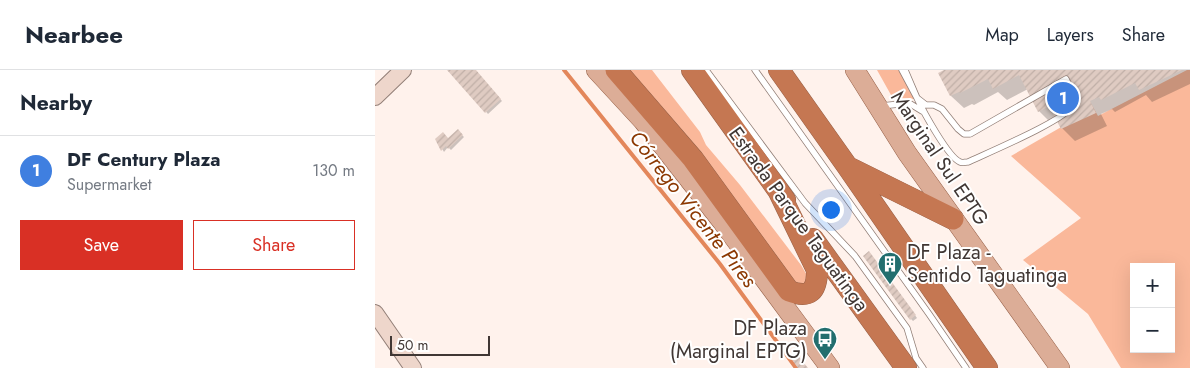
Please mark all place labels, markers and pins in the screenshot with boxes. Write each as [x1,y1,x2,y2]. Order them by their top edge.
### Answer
pin: 1 [1047,79,1079,117]
place label: DF Plaza - Sentido Taguatinga [907,238,1067,290]
building icon: DF Plaza - Sentido Taguatinga [877,251,903,285]
place label: DF Plaza (Marginal EPTG) [670,314,807,366]
bus stop icon: DF Plaza (Marginal EPTG) [812,326,838,360]

